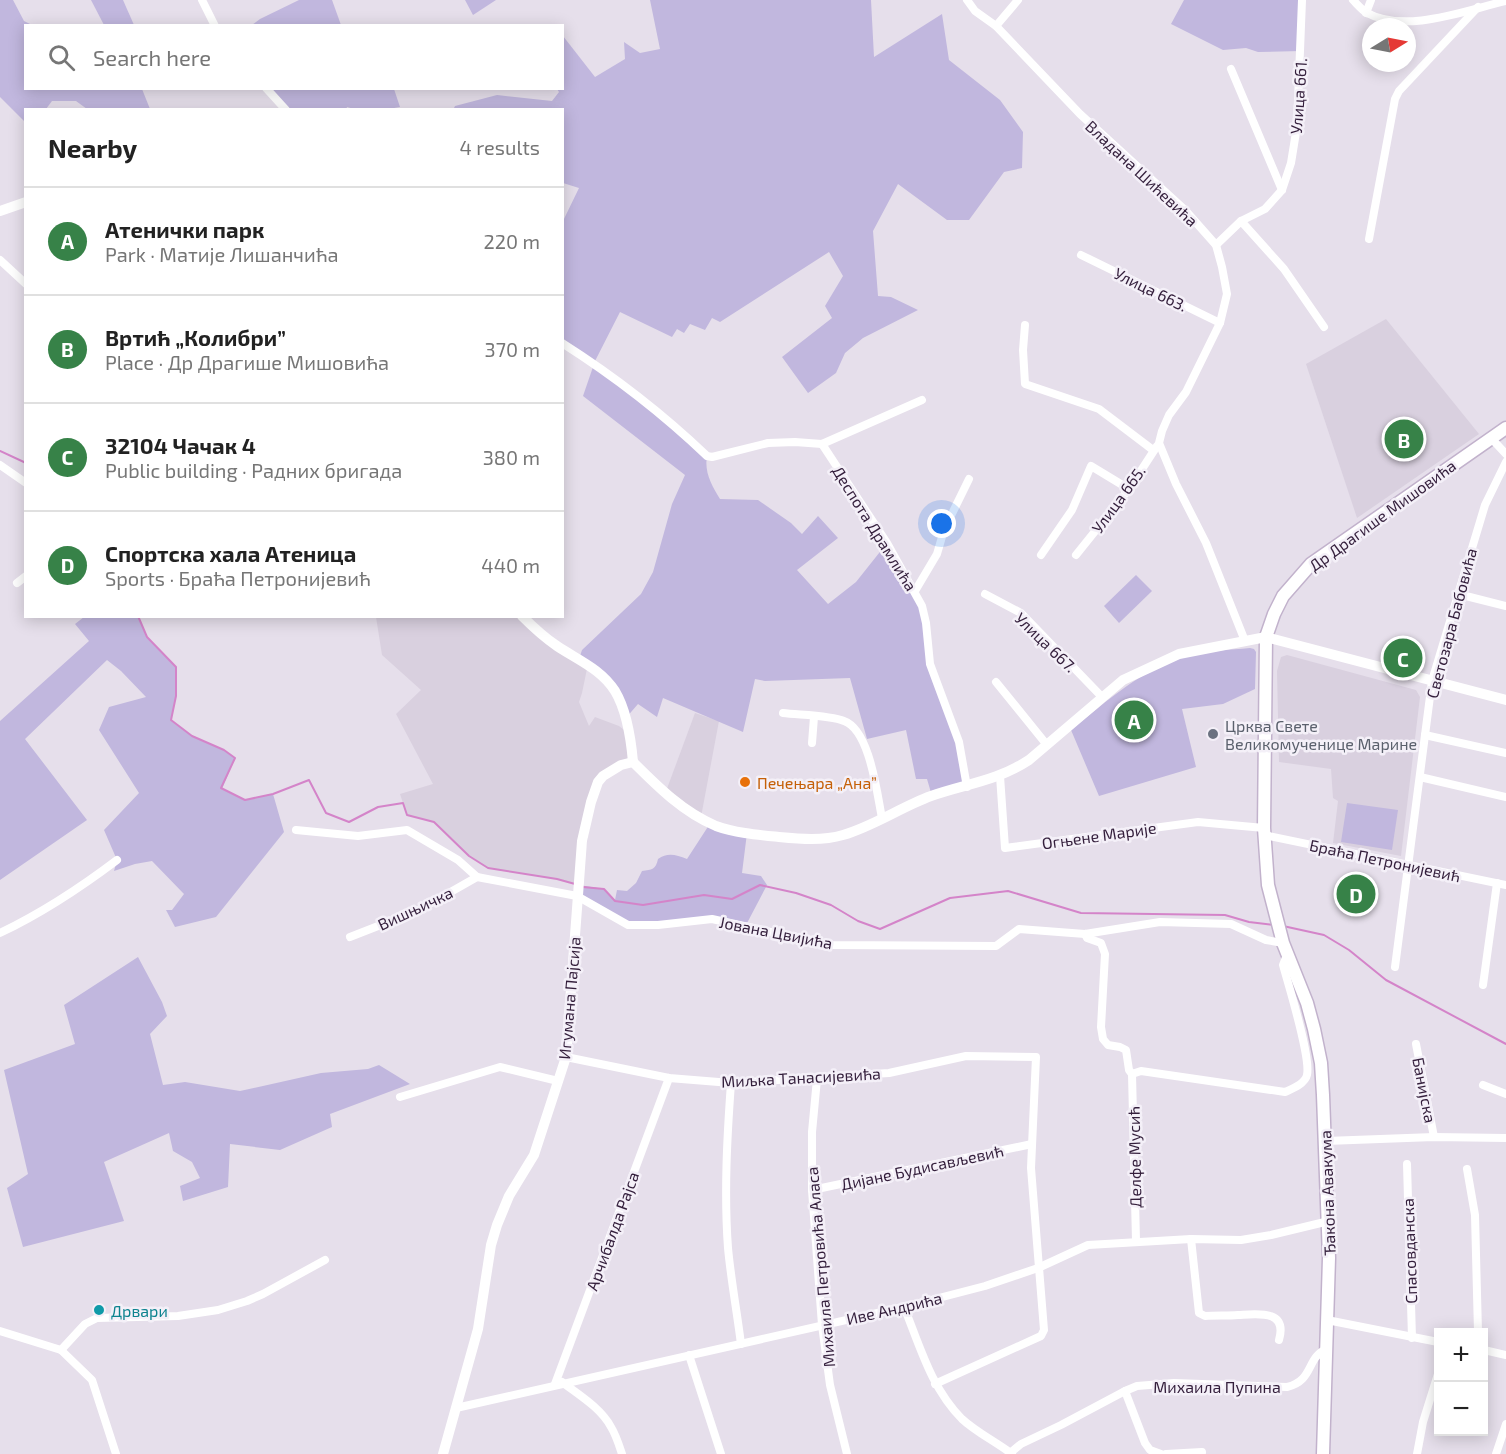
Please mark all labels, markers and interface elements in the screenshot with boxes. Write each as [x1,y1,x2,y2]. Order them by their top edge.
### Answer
north arrow [1362,18,1416,72]
search box [24,24,564,90]
icon: search [45,41,78,74]
text: Search here [93,44,211,70]
street label: Улица 661. [1286,57,1310,135]
street label: Владана Шићевића [1082,116,1202,230]
text: Nearby [48,132,137,163]
text: 4 results [460,135,540,159]
text: Атенички парк [105,216,264,242]
text: A [61,229,74,253]
text: 220 m [483,229,540,253]
text: Park · Матије Лишанчића [105,242,338,266]
street label: Улица 663. [1111,263,1191,315]
text: Вртић „Колибри” [105,324,286,350]
text: B [61,337,74,361]
text: 370 m [485,337,540,361]
text: Place · Др Драгише Мишовића [105,350,389,374]
pin: B [1384,416,1424,462]
text: 32104 Чачак 4 [105,432,256,458]
text: C [62,445,73,469]
text: 380 m [483,445,540,469]
street label: Др Драгише Мишовића [1305,455,1459,575]
text: Public building · Радних бригада [105,458,402,482]
street label: Деспота Драмлића [829,462,921,594]
street label: Улица 665. [1087,462,1149,536]
your location [927,509,956,538]
text: Спортска хала Атеница [105,540,356,566]
street label: Светозара Бабовића [1422,546,1480,700]
text: D [61,553,74,577]
text: 440 m [481,553,540,577]
text: Sports · Браћа Петронијевић [105,566,371,590]
street label: Улица 667. [1011,608,1081,676]
pin: C [1384,636,1422,680]
pin: A [1114,698,1154,742]
place label: Црква Свете Великомученице Марине [1225,716,1417,754]
marker: Црква Свете Великомученице Марине [1206,727,1220,741]
place label: Печењара „Ана” [757,773,877,792]
marker: Печењара „Ана” [738,775,752,789]
street label: Огњене Марије [1041,818,1158,853]
street label: Браћа Петронијевић [1308,835,1462,886]
pin: D [1336,872,1376,916]
street label: Вишњичка [375,882,455,934]
street label: Јована Цвијића [718,912,834,953]
street label: Игумана Пајсија [554,936,585,1060]
street label: Банијска [1408,1056,1441,1125]
street label: Миљка Танасијевића [721,1063,881,1092]
street label: Делфе Мусић [1124,1106,1145,1208]
street label: Ђакона Авакума [1315,1130,1340,1256]
street label: Дијане Будисављевић [839,1140,1005,1194]
street label: Михаила Петровића Аласа [802,1166,838,1368]
street label: Арчибалда Рајса [582,1169,643,1293]
street label: Спасовданска [1398,1198,1420,1304]
street label: Иве Андрића [844,1288,944,1328]
place label: Дрвари [111,1301,168,1320]
marker: Дрвари [92,1303,106,1317]
map controls [1434,1328,1488,1436]
button: + [1434,1328,1488,1382]
street label: Михаила Пупина [1153,1377,1281,1397]
button: − [1434,1382,1488,1436]

